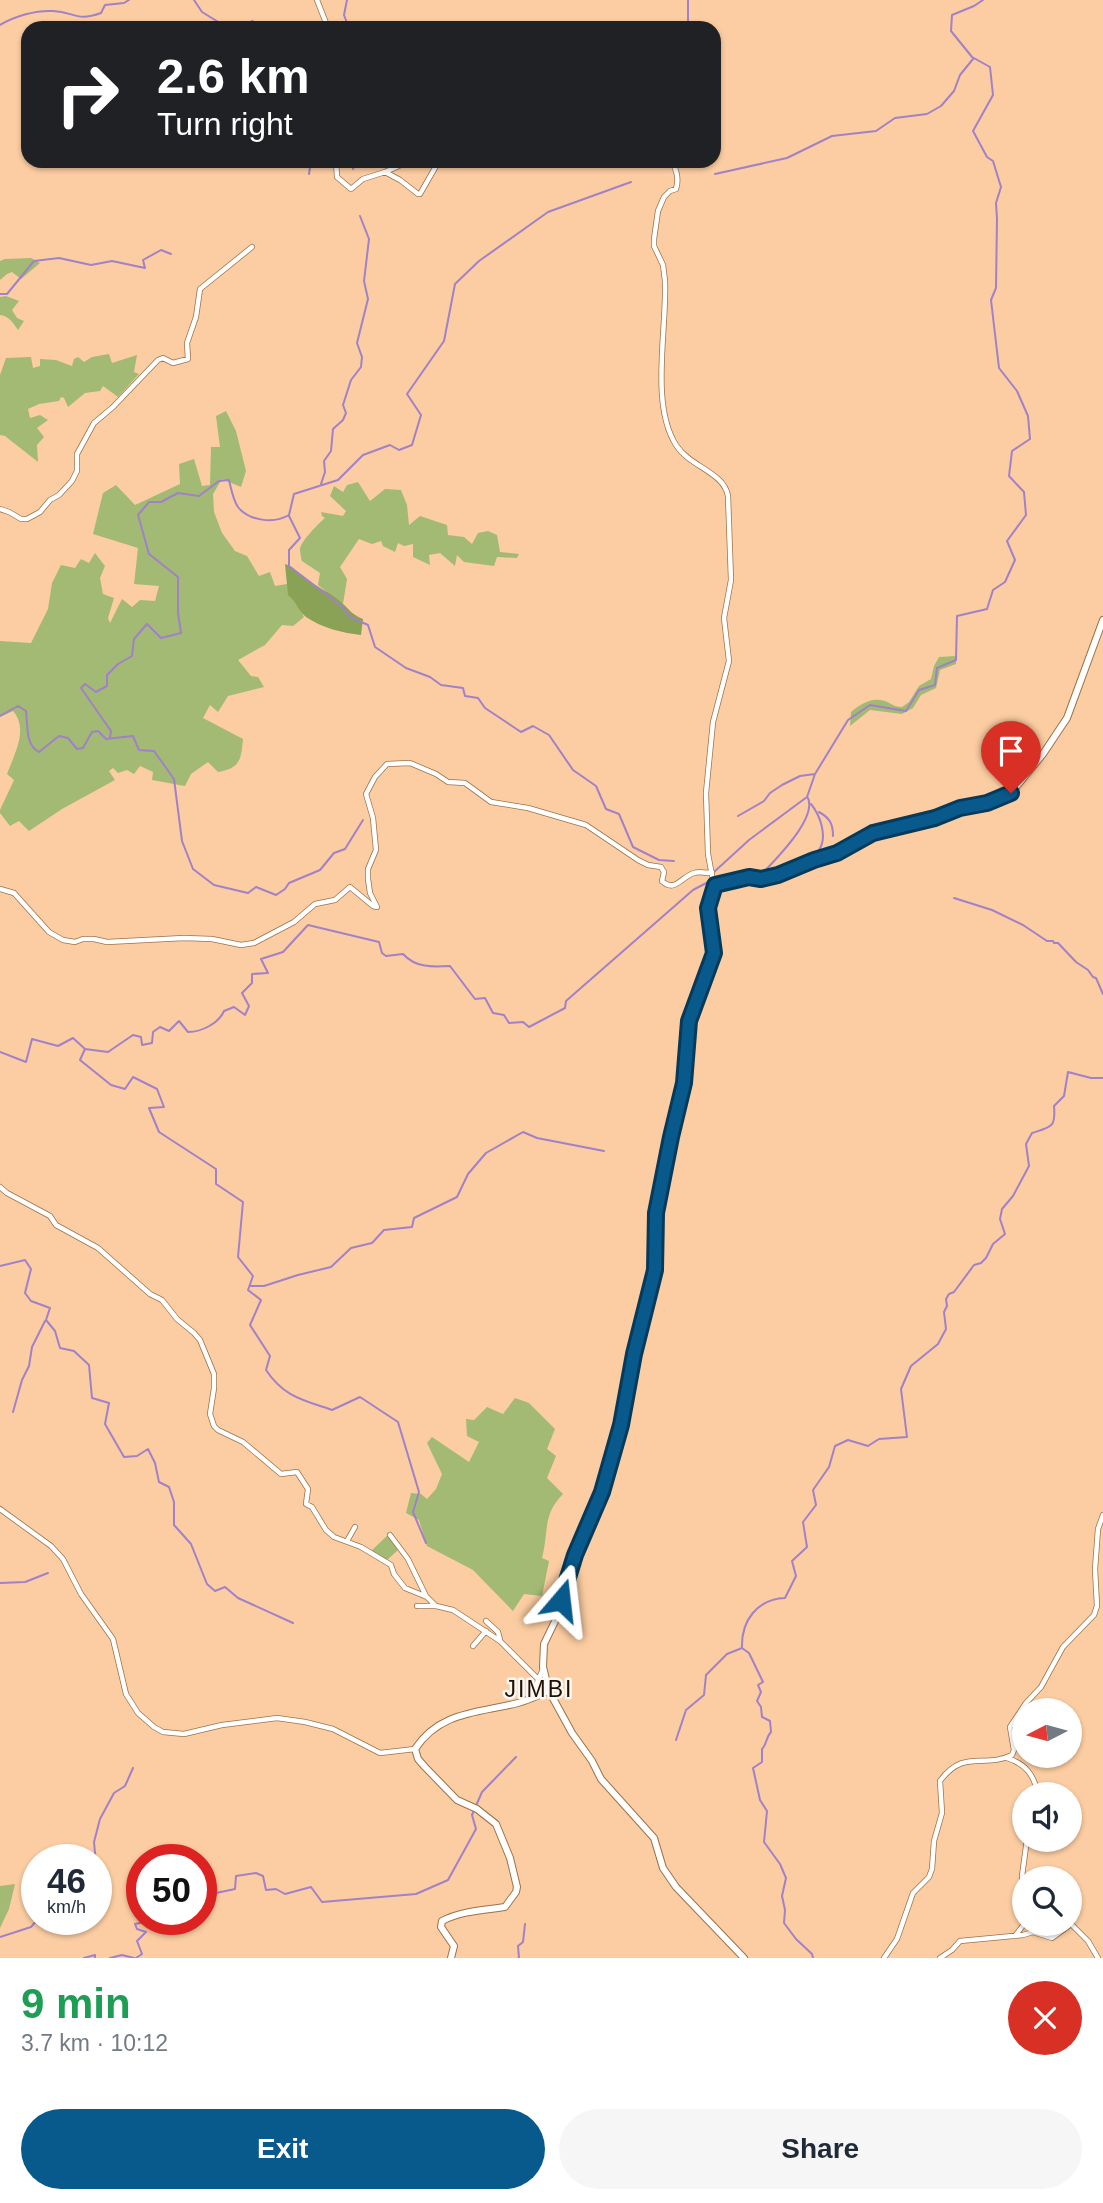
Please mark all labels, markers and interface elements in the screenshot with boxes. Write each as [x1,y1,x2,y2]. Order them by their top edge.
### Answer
icon: right [42,49,133,140]
text: 2.6 km [157,49,310,103]
text: Turn right [157,106,293,142]
pin [981,721,1041,793]
icon: arrive [992,732,1030,770]
position arrow [524,1563,598,1637]
district label: JIMBI [505,1676,573,1702]
north arrow [1012,1698,1082,1768]
map controls [1012,1698,1082,1936]
button: sound [1012,1782,1082,1852]
speed limit sign: 50 [126,1844,217,1935]
text: 46 [47,1861,86,1900]
button: search [1012,1866,1082,1936]
text: km/h [47,1897,86,1917]
text: 9 min [21,1980,131,2027]
button: close [1008,1981,1082,2055]
text: 3.7 km · 10:12 [21,2030,168,2056]
button: Exit [21,2109,545,2189]
button: Share [559,2109,1082,2189]

